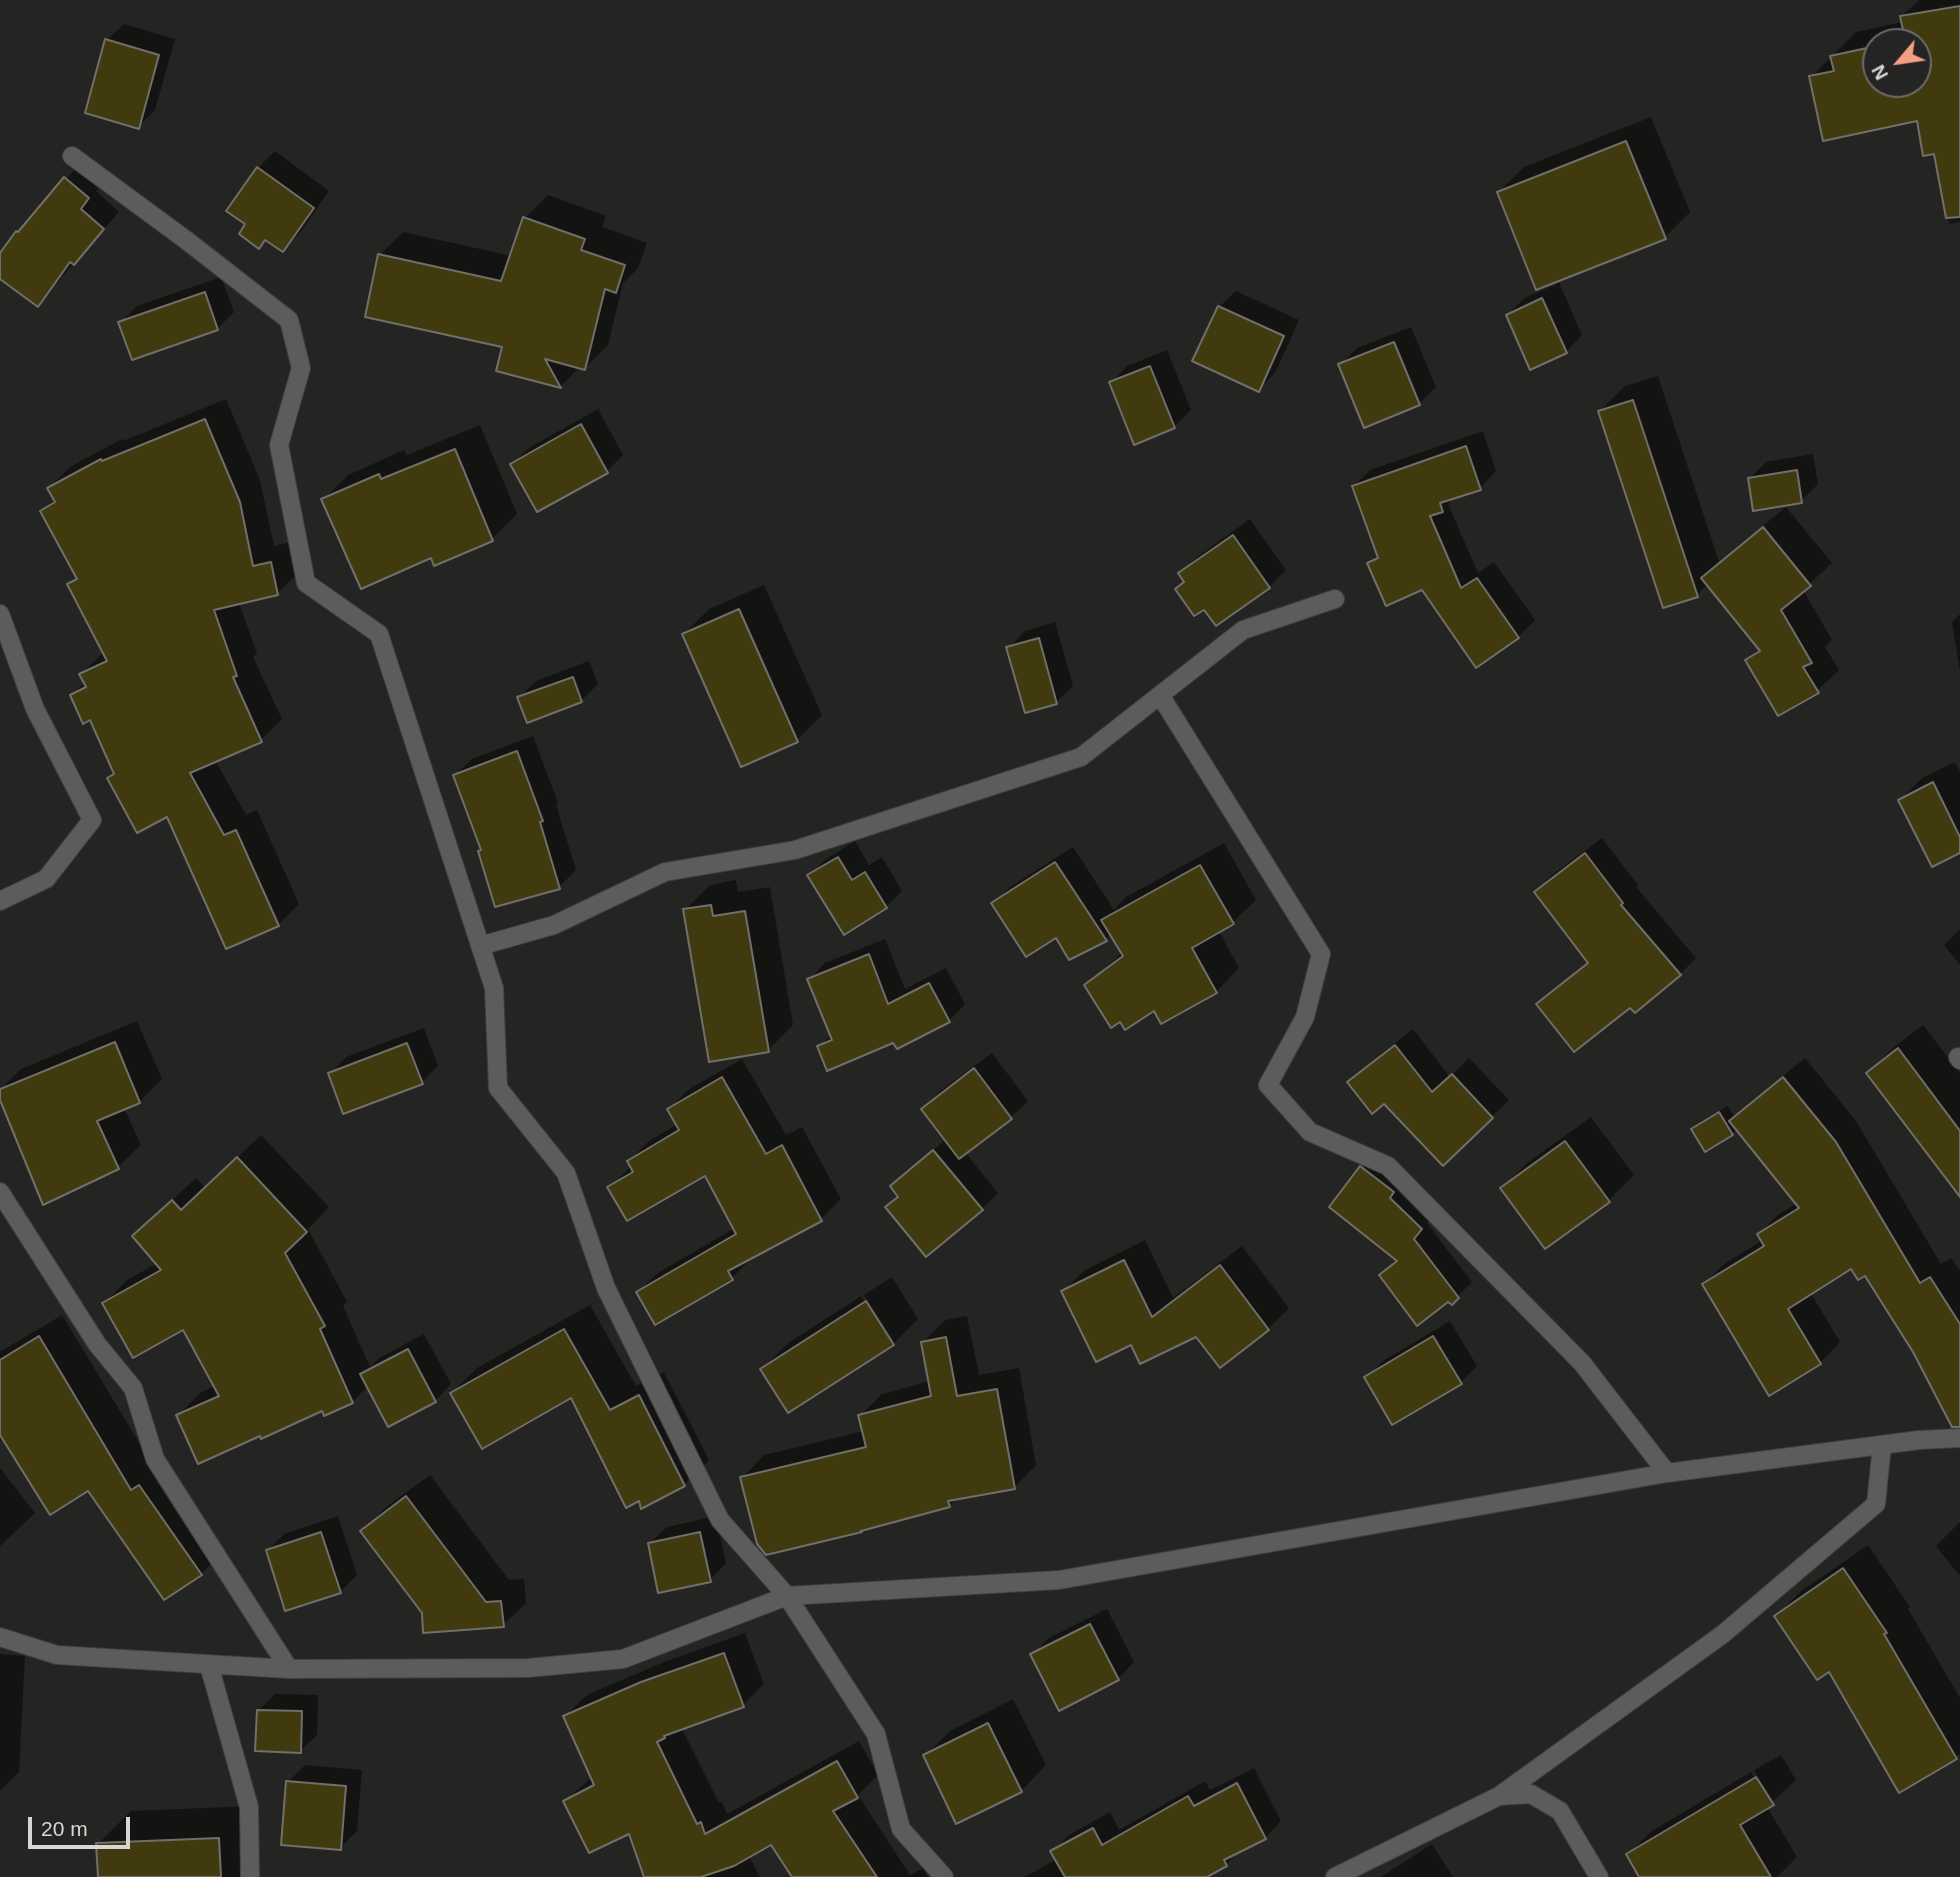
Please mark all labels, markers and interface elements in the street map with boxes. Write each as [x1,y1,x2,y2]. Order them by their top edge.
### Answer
north arrow [1862,28,1932,98]
text: N [1867,61,1892,84]
scale bar [32,1804,133,1848]
text: 20 m [41,1817,88,1840]

